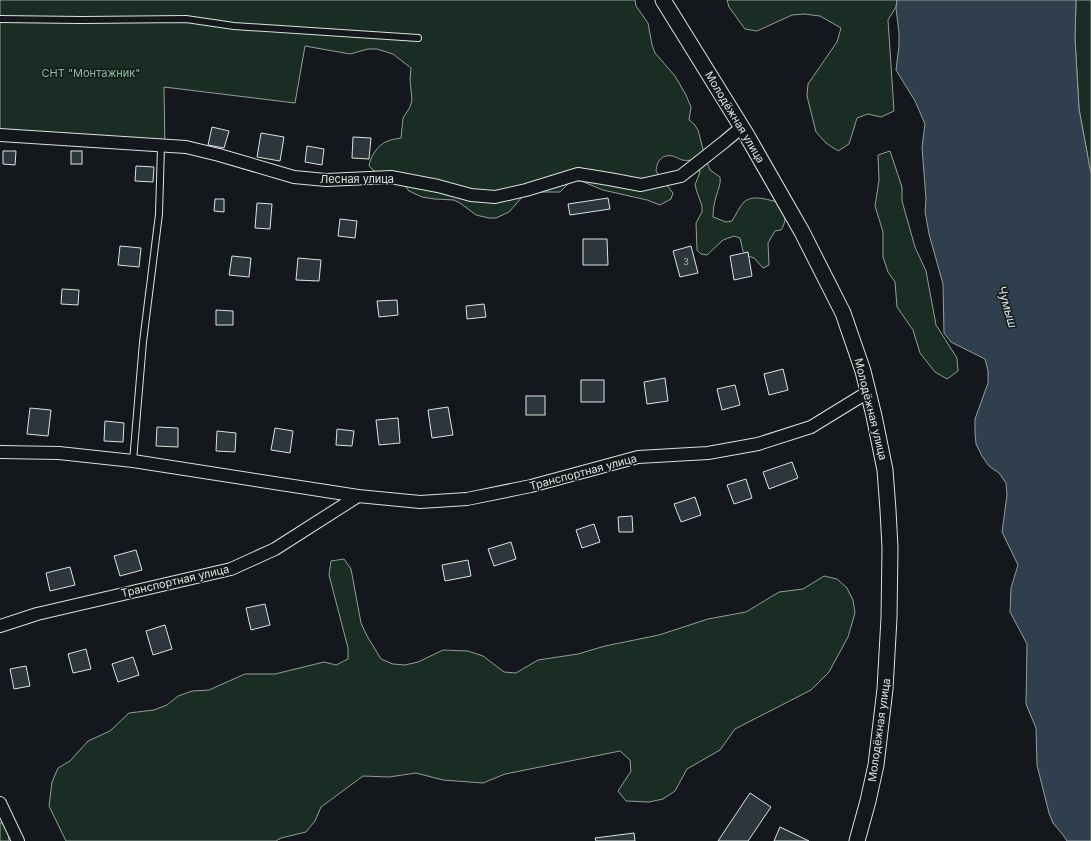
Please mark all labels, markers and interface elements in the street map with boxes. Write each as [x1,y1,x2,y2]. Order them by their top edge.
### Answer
park label: СНТ "Монтажник" [42,66,140,80]
street label: Молодёжная улица [702,69,768,165]
street label: Лесная улица [320,172,394,186]
house number: 3 [683,256,689,267]
water label: Чумыш [994,284,1021,330]
street label: Молодёжная улица [852,357,890,461]
street label: Транспортная улица [528,451,638,493]
street label: Транспортная улица [120,562,230,600]
street label: Молодёжная улица [865,677,893,783]

